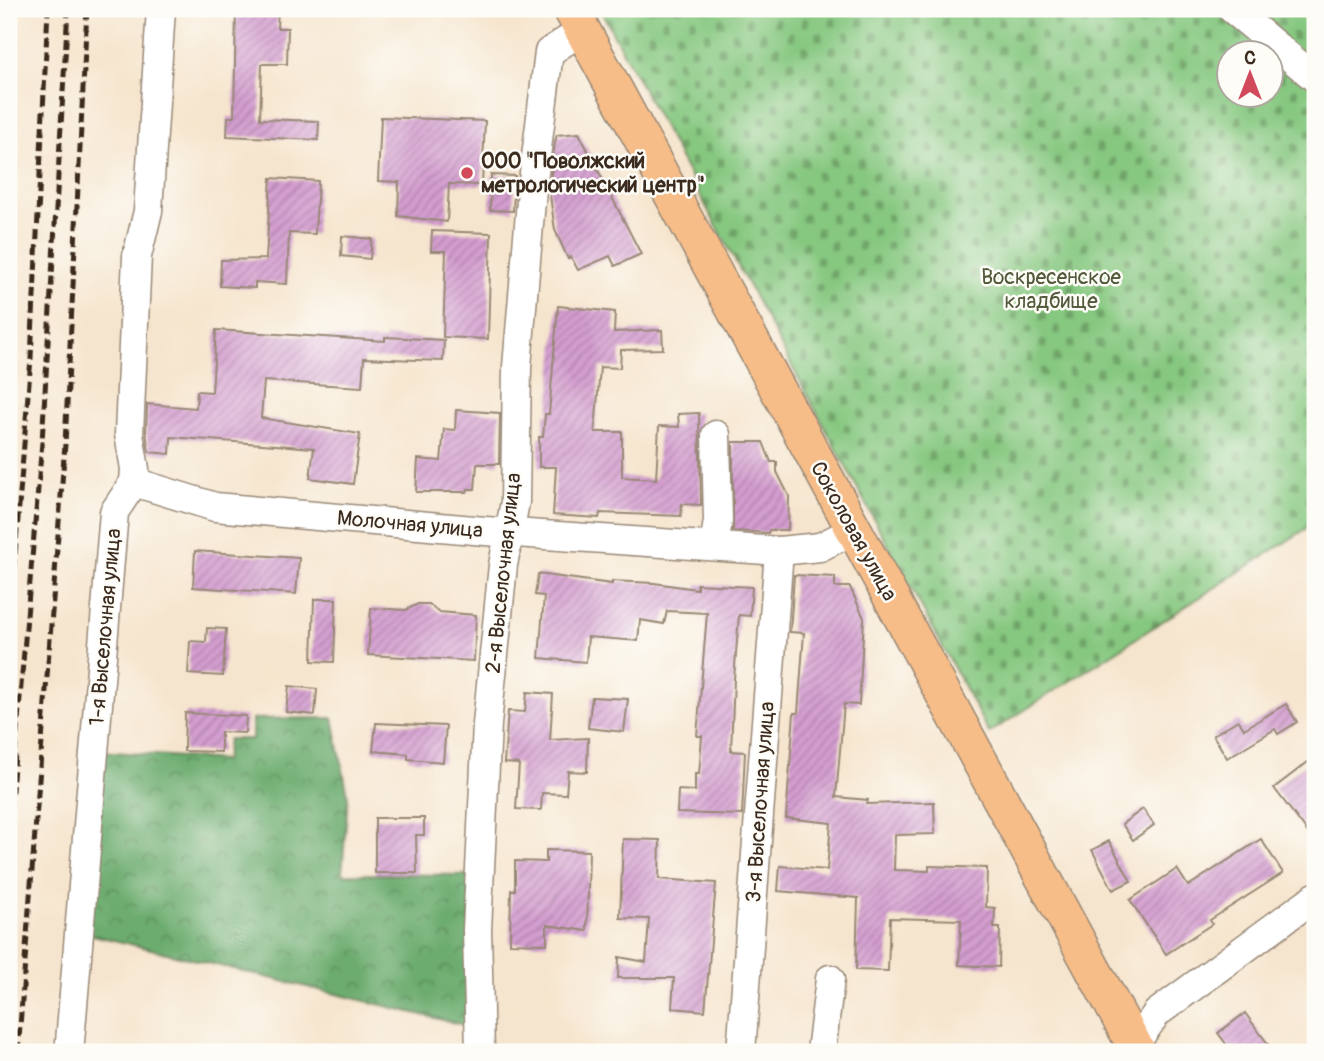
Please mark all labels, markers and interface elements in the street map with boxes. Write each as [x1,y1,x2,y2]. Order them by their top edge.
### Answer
north arrow [1216,38,1286,108]
text: С [1244,46,1256,70]
place label: ООО "Поволжский метрологический центр" [481,148,705,199]
marker: ООО "Поволжский метрологический центр" [459,165,475,181]
park label: Воскресенское кладбище [981,264,1121,315]
street label: Соколовая улица [804,457,903,606]
street label: 2-я Выселочная улица [480,471,527,675]
street label: Молочная улица [336,505,484,544]
street label: 1-я Выселочная улица [83,527,128,727]
street label: 3-я Выселочная улица [740,701,781,903]

